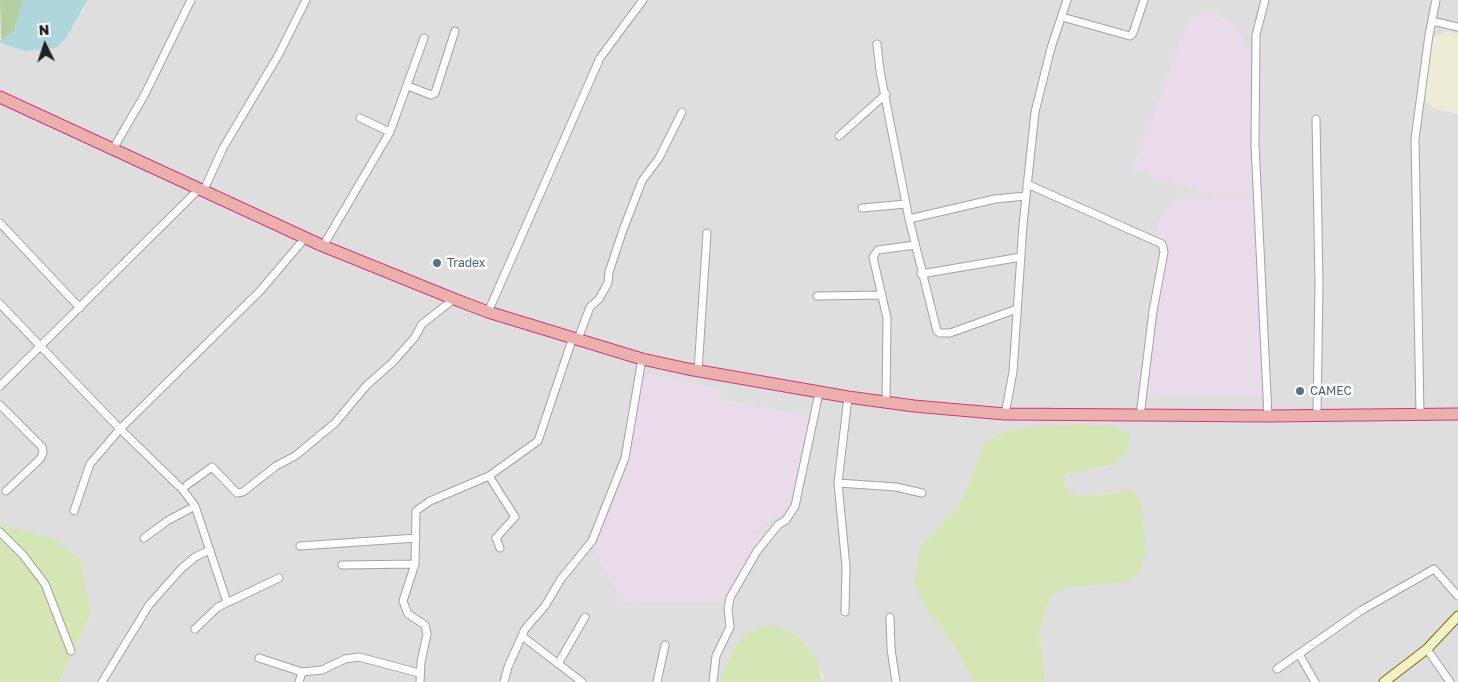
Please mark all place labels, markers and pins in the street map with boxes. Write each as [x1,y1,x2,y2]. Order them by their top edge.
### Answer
place label: Tradex [447,256,485,270]
marker: Tradex [431,257,443,269]
place label: CAMEC [1310,384,1352,398]
marker: CAMEC [1294,385,1306,397]

